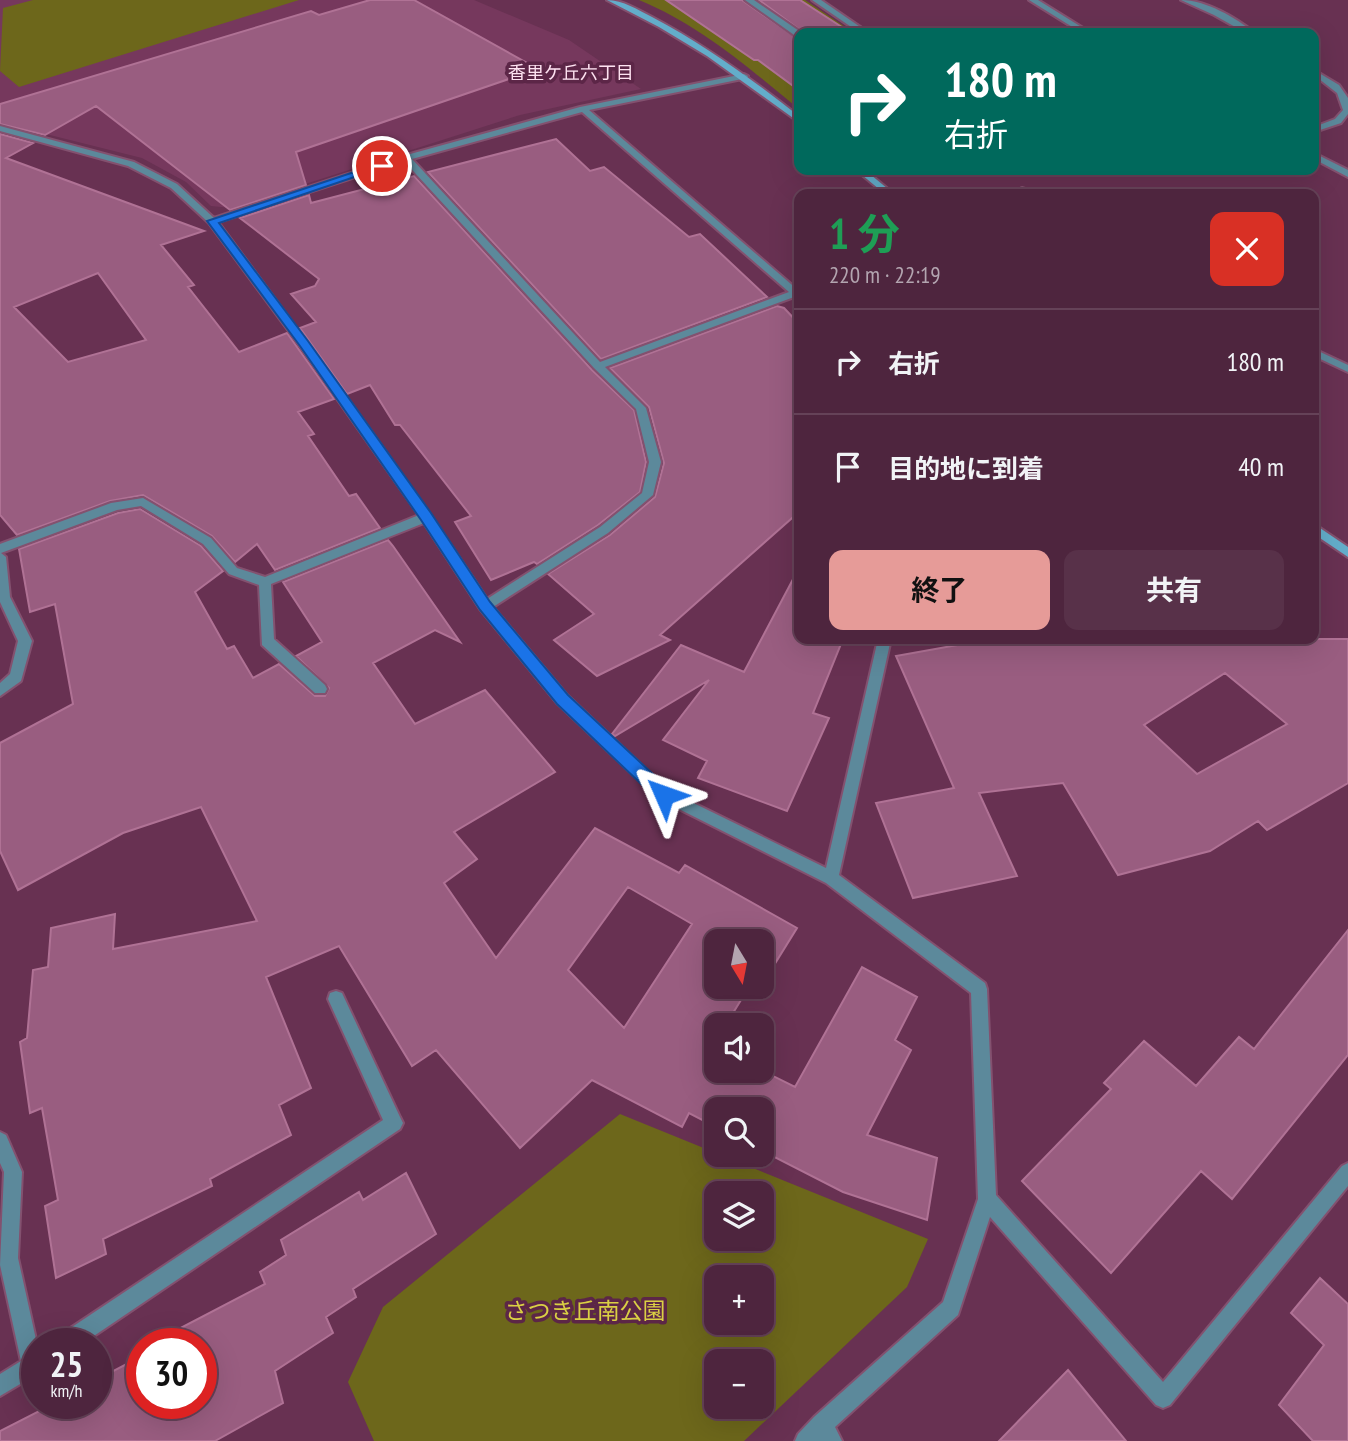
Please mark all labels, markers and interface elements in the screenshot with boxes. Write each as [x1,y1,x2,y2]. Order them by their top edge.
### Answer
text: 180 m [944,47,1057,111]
icon: right [829,56,920,147]
district label: 香里ケ丘六丁目 [508,61,634,84]
text: 右折 [944,113,1008,155]
pin [352,136,412,196]
icon: arrive [363,147,401,185]
text: 1 分 [829,206,900,261]
button: close [1210,212,1284,286]
text: 220 m · 22:19 [829,260,941,289]
icon: right [829,343,867,381]
text: 180 m [1226,345,1284,378]
text: 右折 [888,347,940,380]
icon: arrive [829,448,867,486]
text: 40 m [1238,450,1284,483]
text: 目的地に到着 [888,452,1044,485]
button: 終了 [829,550,1050,630]
button: 共有 [1064,550,1284,630]
position arrow [627,758,701,832]
north arrow [704,929,774,999]
map controls [704,929,774,1419]
button: sound [704,1013,774,1083]
button: search [704,1097,774,1167]
button: layers [704,1181,774,1251]
button: + [704,1265,774,1335]
park label: さつき丘南公園 [505,1296,666,1325]
speed limit sign: 30 [126,1328,217,1419]
text: 25 [50,1341,83,1387]
button: − [704,1349,774,1419]
text: km/h [51,1379,82,1402]

